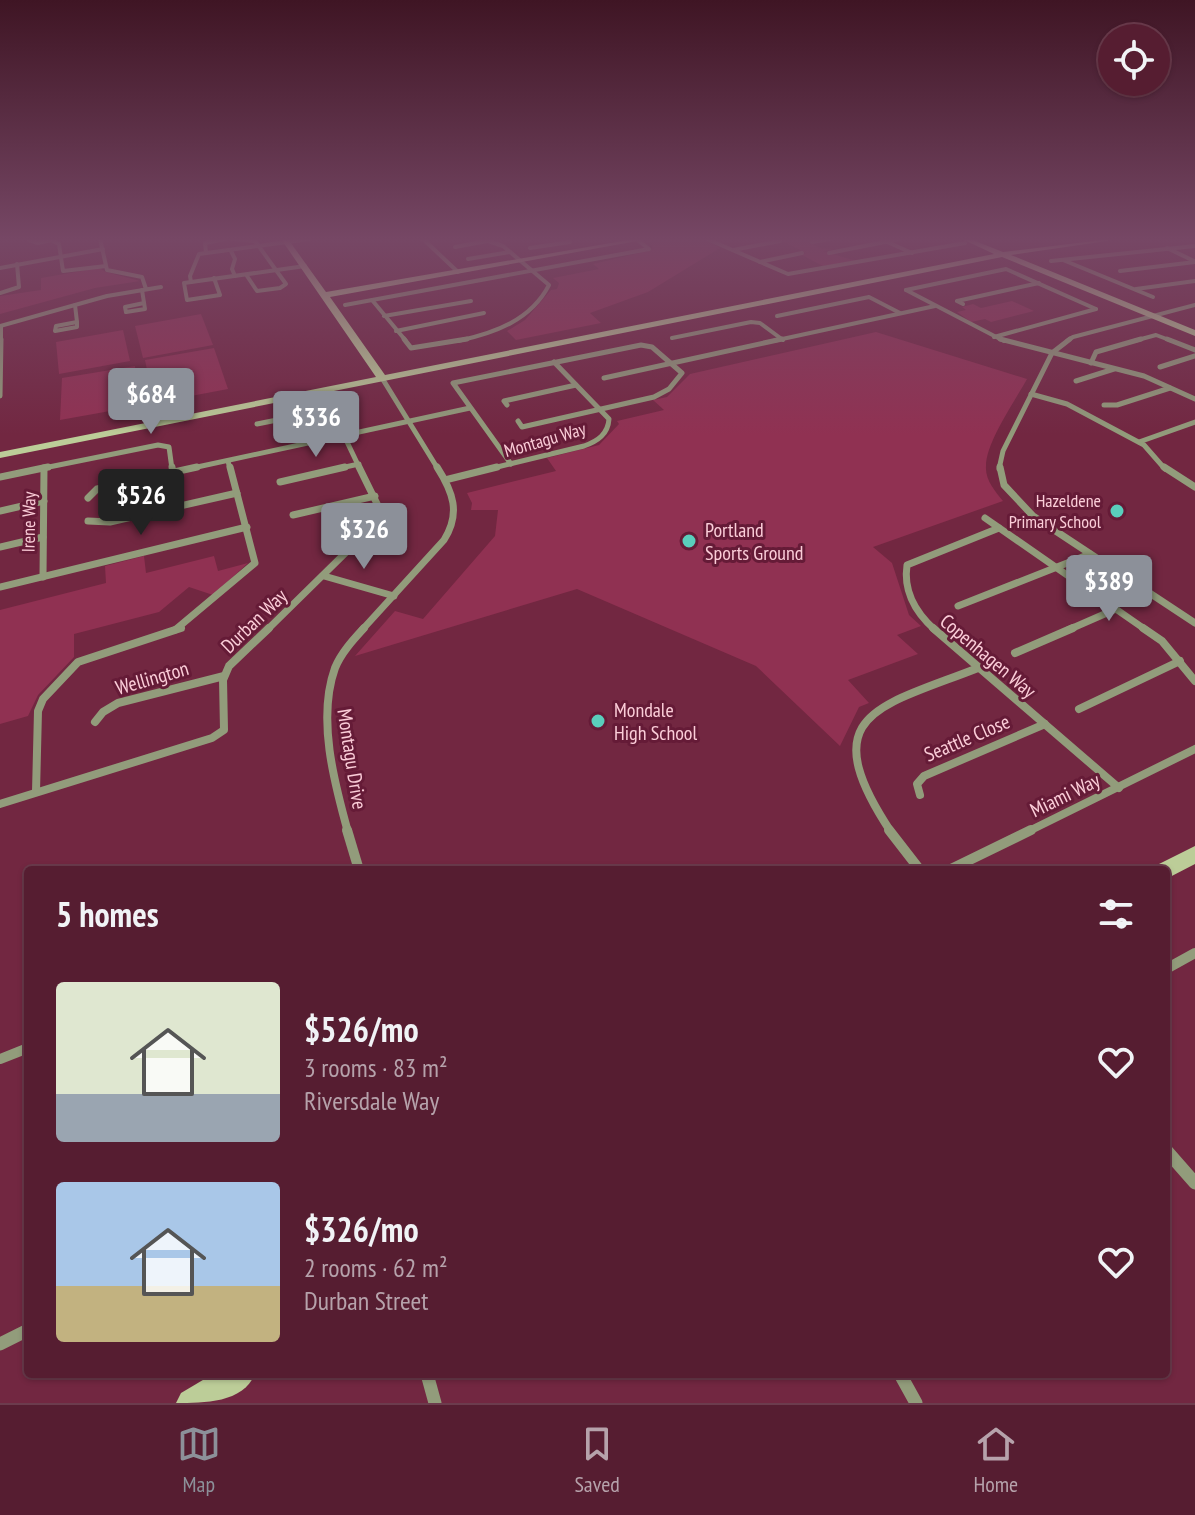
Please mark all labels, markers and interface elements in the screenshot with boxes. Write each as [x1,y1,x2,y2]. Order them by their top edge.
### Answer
map controls [1098,24,1170,96]
button: locate [1098,24,1170,96]
pin: $684 [104,368,198,436]
text: $684 [126,377,176,410]
pin: $336 [269,391,363,459]
text: $336 [291,400,341,433]
street label: Montagu Way [501,417,589,462]
pin: $526 [94,469,188,537]
text: $526 [116,478,166,511]
place label: Hazeldene Primary School [1009,489,1102,533]
street label: Irene Way [16,491,41,553]
marker: Hazeldene Primary School [1108,502,1126,520]
pin: $326 [317,503,411,571]
text: $326 [339,512,389,545]
place label: Portland Sports Ground [705,517,803,566]
marker: Portland Sports Ground [680,532,698,550]
pin: $389 [1062,555,1156,623]
text: $389 [1084,564,1134,597]
street label: Durban Way [215,583,293,659]
street label: Copenhagen Way [935,608,1042,704]
street label: Wellington [112,655,192,701]
place label: Mondale High School [614,697,697,746]
street label: Montagu Drive [331,707,373,811]
street label: Seattle Close [920,708,1014,768]
marker: Mondale High School [589,712,607,730]
street label: Miami Way [1026,767,1105,823]
text: 5 homes [56,892,159,936]
icon: filters [1094,892,1138,936]
text: $526/mo [304,1007,419,1051]
icon: home [120,1014,216,1110]
icon: heart [1094,1040,1138,1084]
text: 3 rooms · 83 m² [304,1051,448,1084]
text: Riversdale Way [304,1084,439,1117]
text: $326/mo [304,1207,419,1251]
icon: home [120,1214,216,1310]
icon: heart [1094,1240,1138,1284]
text: 2 rooms · 62 m² [304,1251,448,1284]
text: Durban Street [304,1284,429,1317]
tab: Map [177,1422,221,1498]
tab: Saved [574,1422,620,1498]
tab: Home [973,1422,1018,1498]

